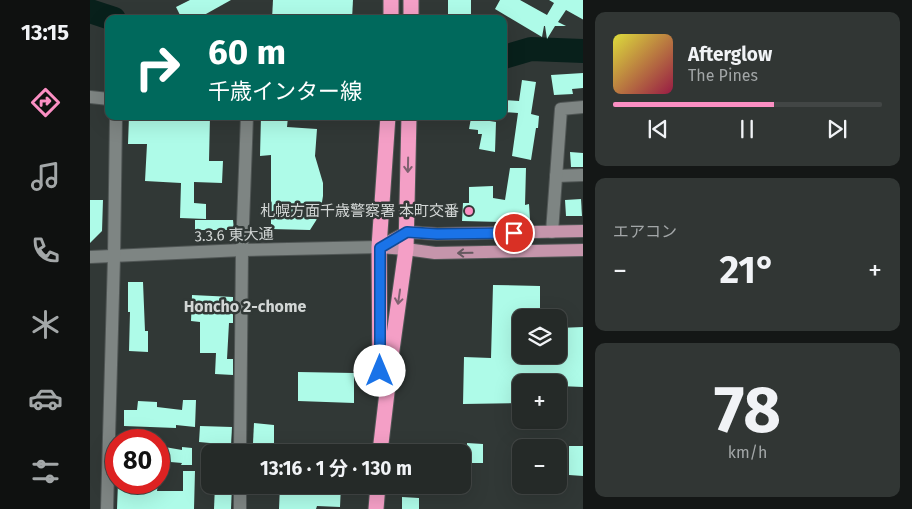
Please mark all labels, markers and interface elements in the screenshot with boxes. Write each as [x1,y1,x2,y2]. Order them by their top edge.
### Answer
text: 13:15 [21,19,69,46]
text: 60 m [208,31,286,73]
icon: right [125,35,190,100]
text: Afterglow [688,43,772,66]
text: The Pines [688,66,758,85]
text: 千歳インター線 [208,78,362,105]
icon: directions [28,85,63,120]
icon: previous [644,115,672,143]
icon: pause [733,115,761,143]
icon: next [823,115,851,143]
one-way arrow [404,157,413,173]
icon: music [28,159,63,194]
place label: 札幌方面千歳警察署 本町交番 [260,202,459,220]
marker: 札幌方面千歳警察署 本町交番 [463,205,475,217]
pin [493,212,535,254]
icon: arrive [500,219,528,247]
text: エアコン [613,222,677,241]
street label: 3.3.6 東大通 [194,225,274,245]
icon: phone [28,233,63,268]
text: 21° [719,247,776,293]
one-way arrow [457,248,473,257]
text: − [613,254,627,287]
text: + [868,254,882,287]
one-way arrow [394,289,404,305]
district label: Honcho 2-chome [184,297,306,316]
icon: climate [28,307,63,342]
map controls [512,309,567,494]
button: layers [512,309,567,364]
position arrow [353,344,405,396]
text: 78 [714,371,781,449]
button: + [512,374,567,429]
icon: car [28,381,63,416]
speed limit sign: 80 [105,429,170,494]
button: − [512,439,567,494]
text: km/h [728,443,767,462]
icon: filters [28,454,63,489]
text: 13:16 · 1 分 · 130 m [260,457,412,480]

